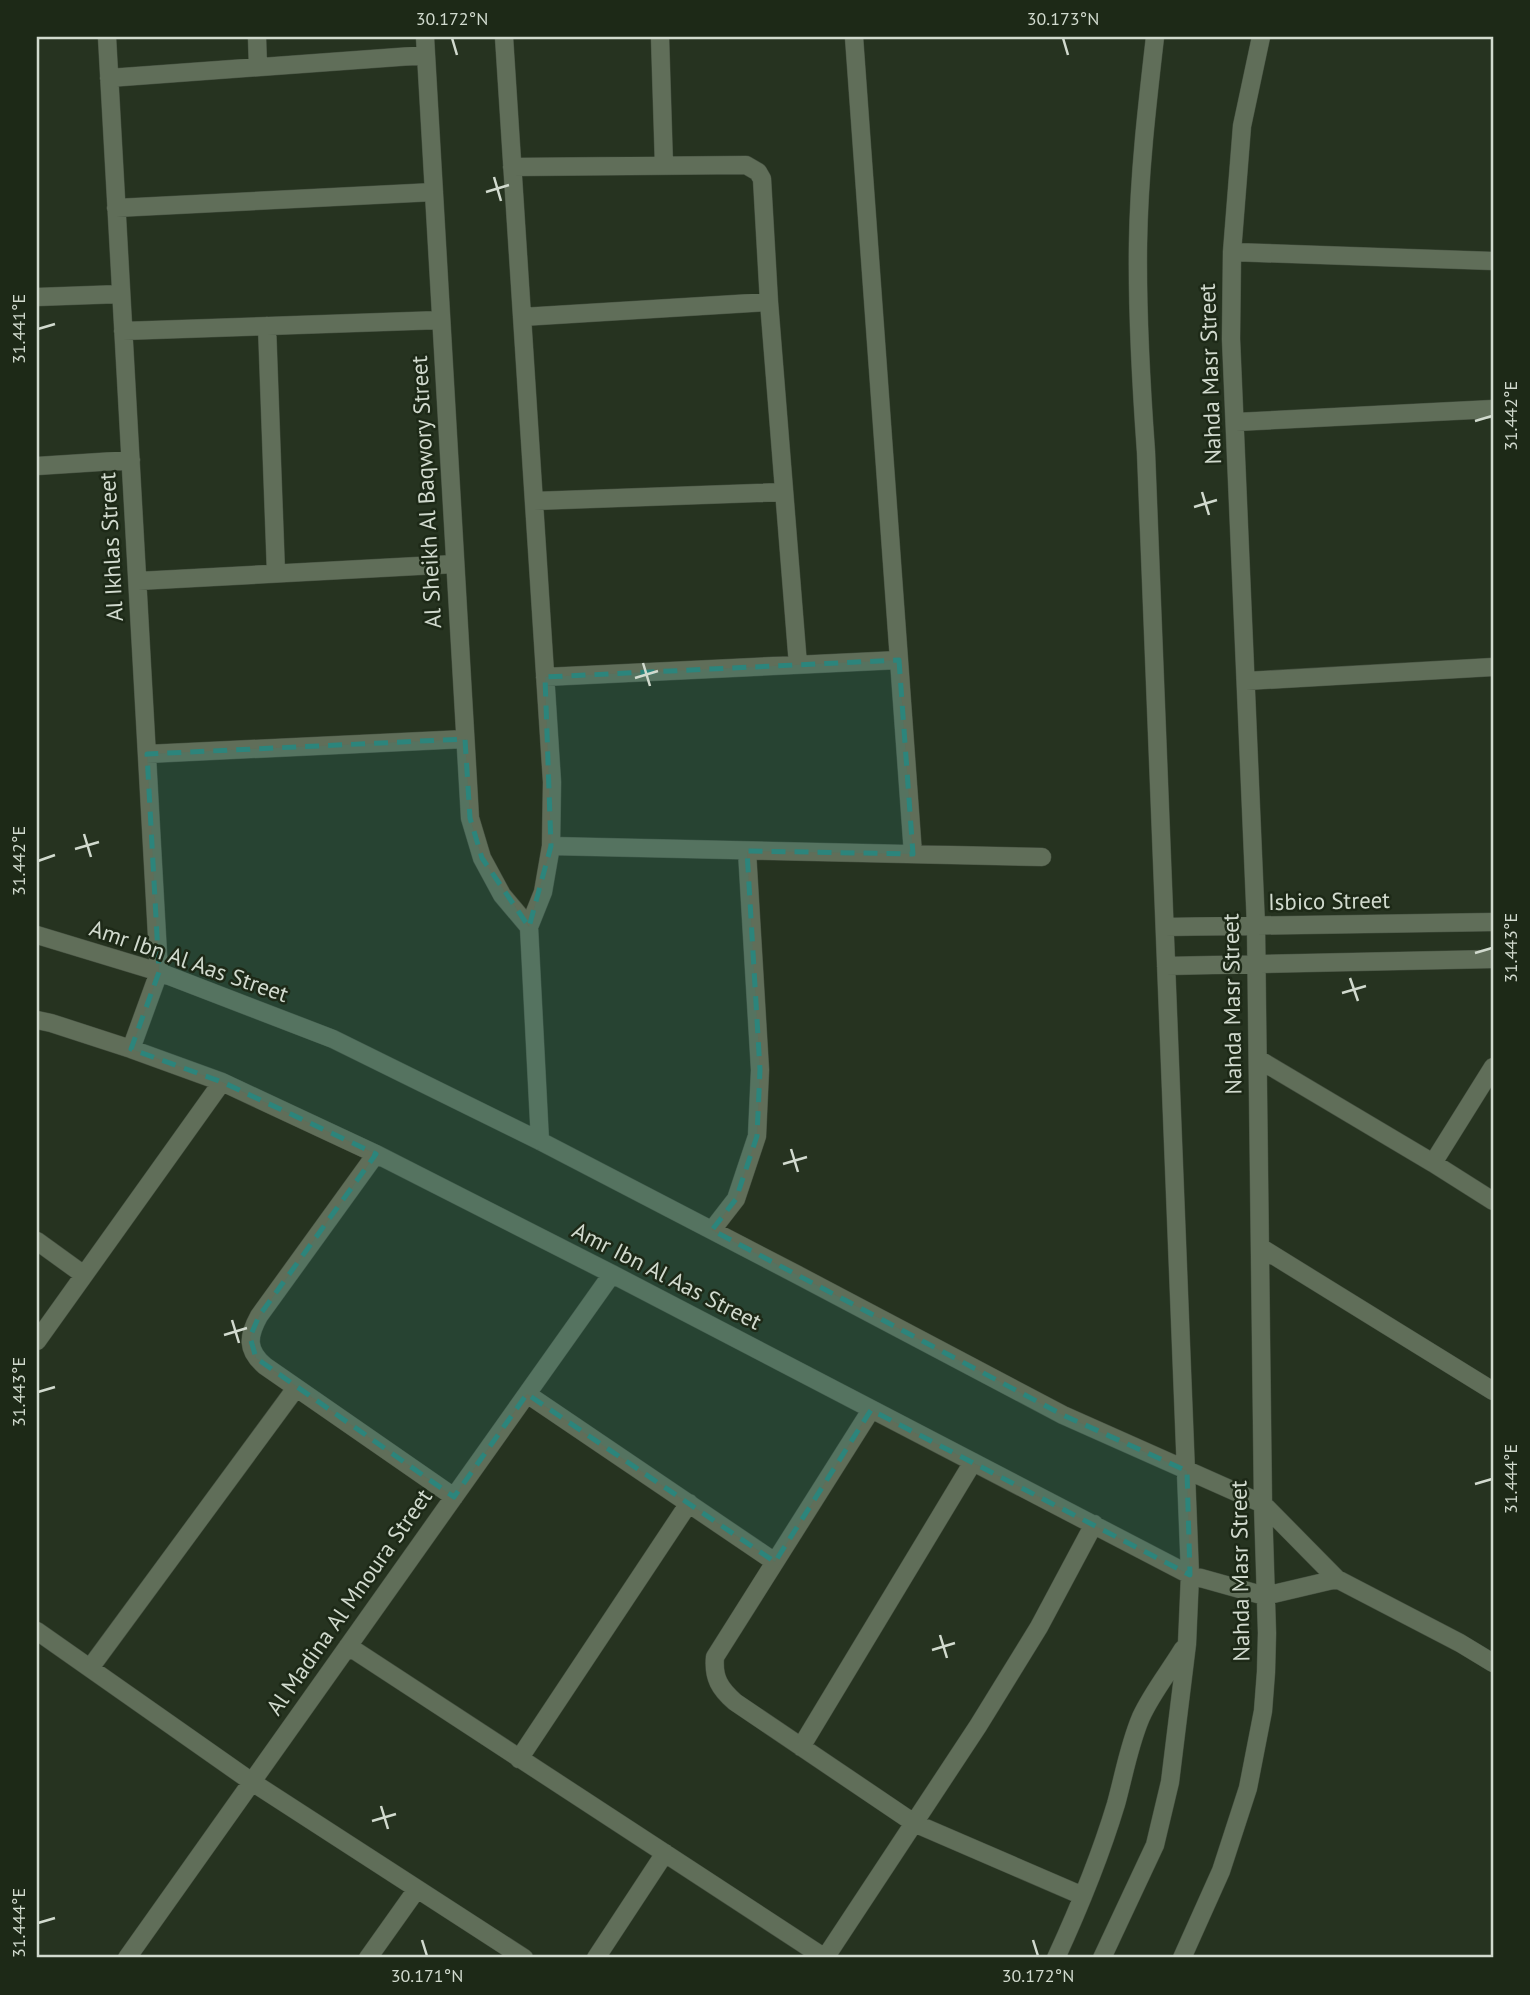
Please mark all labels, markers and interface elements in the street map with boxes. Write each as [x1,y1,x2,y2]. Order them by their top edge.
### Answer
text: 30.172°N [416,7,488,30]
text: 30.173°N [1027,7,1099,30]
street label: Nahda Masr Street [1192,283,1227,465]
text: 31.441°E [7,294,30,364]
street label: Al Sheikh Al Baqwory Street [404,355,447,629]
text: 31.442°E [1499,381,1522,451]
street label: Al Ikhlas Street [92,472,129,622]
text: 31.442°E [7,826,30,896]
street label: Isbico Street [1268,885,1390,916]
street label: Amr Ibn Al Aas Street [86,913,292,1008]
street label: Nahda Masr Street [1215,913,1248,1095]
text: 31.443°E [1499,913,1522,983]
street label: Amr Ibn Al Aas Street [568,1215,767,1336]
text: 31.443°E [7,1357,30,1427]
text: 31.444°E [1499,1444,1522,1514]
street label: Nahda Masr Street [1223,1480,1256,1662]
street label: Al Madina Al Mnoura Street [259,1483,438,1721]
text: 31.444°E [7,1888,30,1958]
text: 30.171°N [391,1964,463,1987]
text: 30.172°N [1002,1964,1074,1987]

